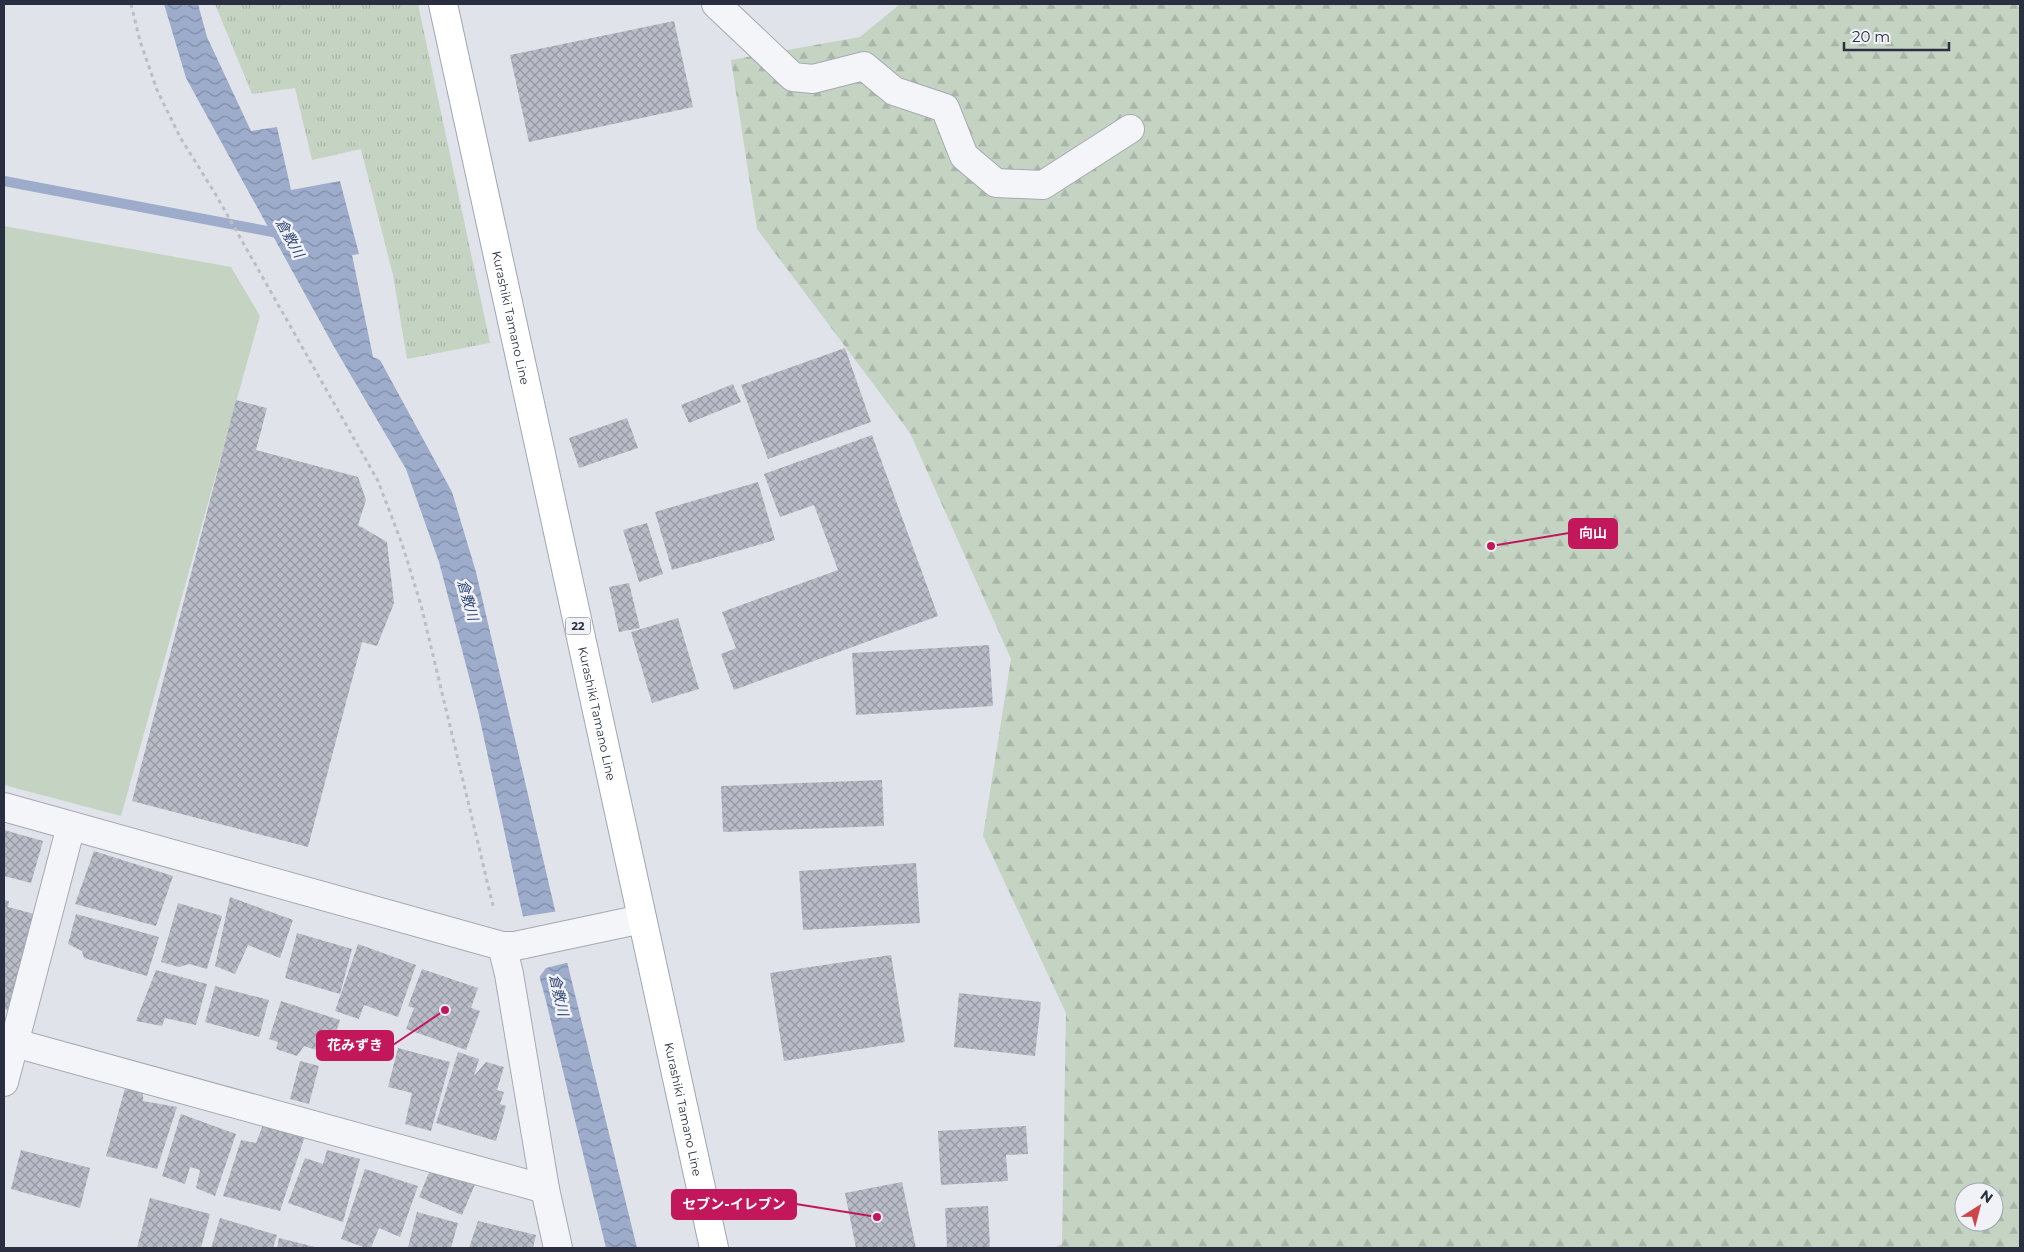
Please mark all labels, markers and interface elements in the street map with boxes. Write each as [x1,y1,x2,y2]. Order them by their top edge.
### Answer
scale bar [1844,20,1949,52]
text: 20 m [1852,27,1890,46]
water label: 倉敷川 [272,215,309,262]
street label: Kurashiki Tamano Line [489,249,533,386]
callout: 向山 [1569,519,1617,548]
text: 向山 [1579,524,1607,542]
water label: 倉敷川 [454,577,483,625]
road number: 22 [566,618,590,634]
street label: Kurashiki Tamano Line [576,645,619,782]
water label: 倉敷川 [546,973,573,1019]
callout: 花みずき [317,1031,393,1060]
text: 花みずき [327,1036,383,1054]
street label: Kurashiki Tamano Line [662,1041,706,1177]
north arrow [1954,1182,2004,1232]
text: N [1977,1186,1997,1207]
callout: セブン-イレブン [672,1190,796,1219]
text: セブン-イレブン [682,1195,786,1213]

